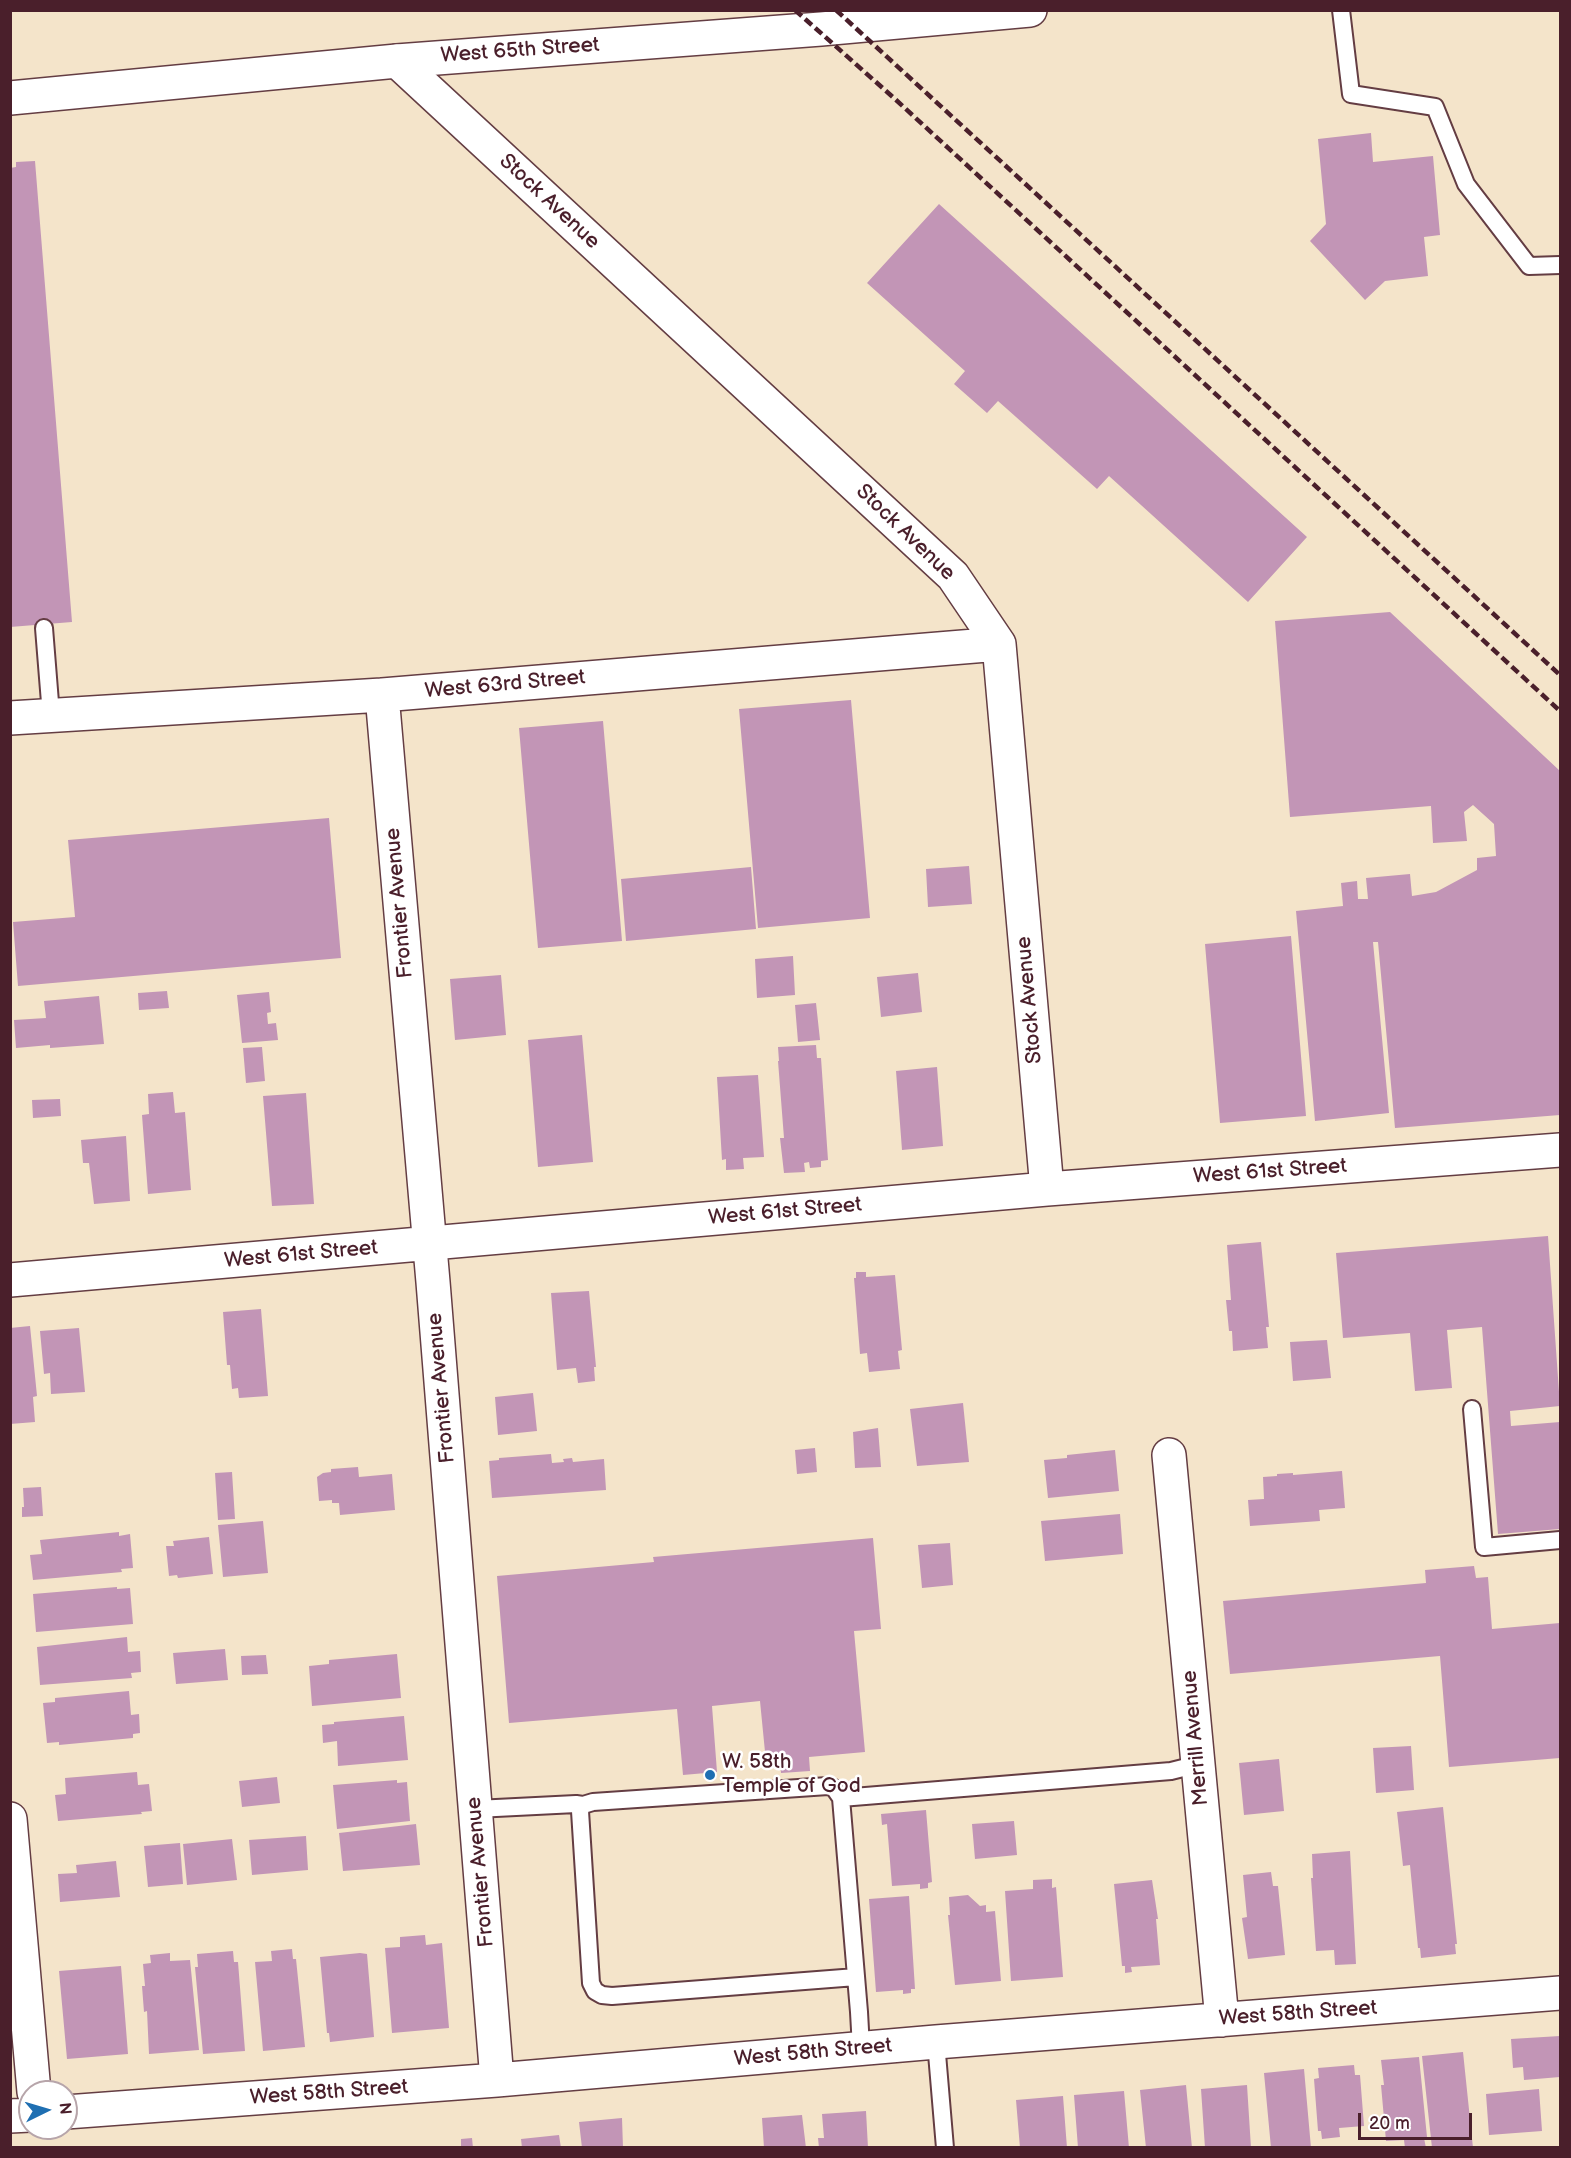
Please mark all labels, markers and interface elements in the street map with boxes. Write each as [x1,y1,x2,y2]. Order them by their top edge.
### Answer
street label: West 65th Street [440,33,600,69]
street label: Stock Avenue [494,149,604,255]
street label: Stock Avenue [850,479,960,587]
street label: West 63rd Street [424,665,586,705]
street label: Frontier Avenue [381,827,419,979]
street label: Stock Avenue [1012,935,1048,1065]
street label: West 61st Street [1192,1154,1348,1190]
street label: West 61st Street [707,1193,863,1231]
street label: West 61st Street [223,1236,379,1274]
street label: Frontier Avenue [423,1312,461,1464]
street label: Merrill Avenue [1178,1669,1214,1807]
place label: W. 58th Temple of God [722,1750,861,1800]
marker: W. 58th Temple of God [703,1768,717,1782]
street label: Frontier Avenue [462,1796,500,1948]
street label: West 58th Street [1218,1996,1378,2032]
street label: West 58th Street [733,2034,893,2072]
street label: West 58th Street [249,2075,409,2111]
north arrow [18,2080,78,2140]
scale bar [1361,2101,1475,2139]
text: N [54,2102,74,2115]
text: 20 m [1369,2113,1410,2134]

